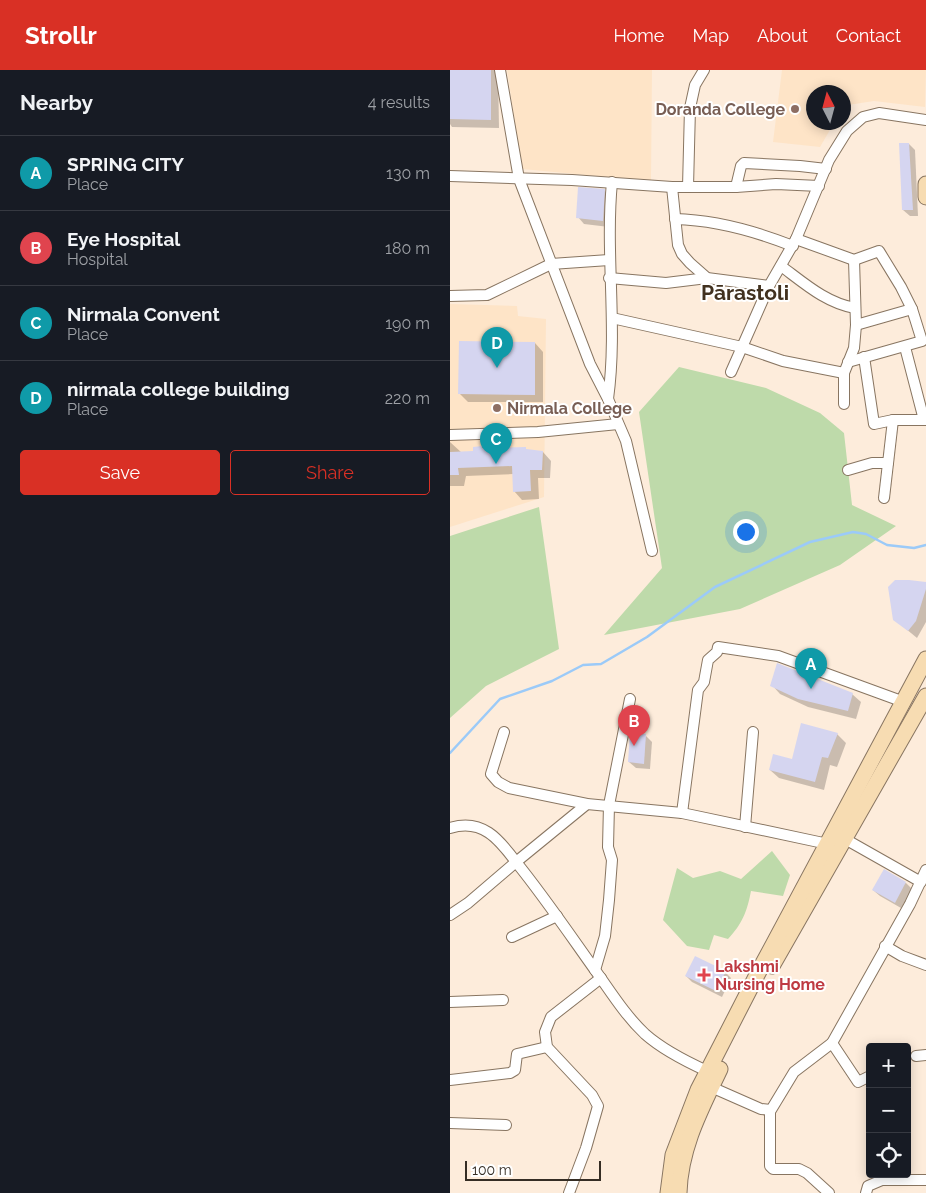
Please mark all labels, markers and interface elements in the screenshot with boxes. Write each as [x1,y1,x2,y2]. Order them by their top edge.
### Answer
text: Strollr [25,21,97,50]
text: Home [613,25,664,46]
text: Map [692,25,729,46]
text: About [757,25,808,46]
text: Contact [836,25,901,46]
north arrow [806,85,851,130]
text: Nearby [20,90,93,115]
text: 4 results [368,93,430,112]
place label: Doranda College [655,100,785,119]
marker: Doranda College [789,103,801,115]
text: SPRING CITY [67,153,184,175]
text: A [31,164,41,183]
text: 130 m [386,164,430,183]
text: Place [67,175,108,194]
text: Eye Hospital [67,228,180,250]
text: B [31,239,41,258]
text: 180 m [385,239,430,258]
text: Hospital [67,250,128,269]
district label: Pārastoli [701,280,789,305]
text: Nirmala Convent [67,303,220,325]
text: C [31,314,41,333]
text: 190 m [385,314,430,333]
text: Place [67,325,108,344]
pin: D [481,327,513,368]
text: nirmala college building [67,378,290,400]
text: D [30,389,42,408]
text: 220 m [385,389,430,408]
place label: Nirmala College [507,399,632,418]
text: Place [67,400,108,419]
marker: Nirmala College [491,402,503,414]
pin: C [480,423,512,464]
button: Save [20,450,220,495]
button: Share [230,450,430,495]
your location [733,519,759,545]
pin: A [795,648,827,689]
pin: B [618,705,650,746]
place label: Lakshmi Nursing Home [715,957,825,994]
marker: Lakshmi Nursing Home [697,968,711,982]
map controls [866,1043,911,1178]
button: + [866,1043,911,1088]
button: − [866,1088,911,1133]
button: locate [866,1133,911,1178]
scale bar [465,1158,601,1181]
text: 100 m [472,1162,512,1178]

